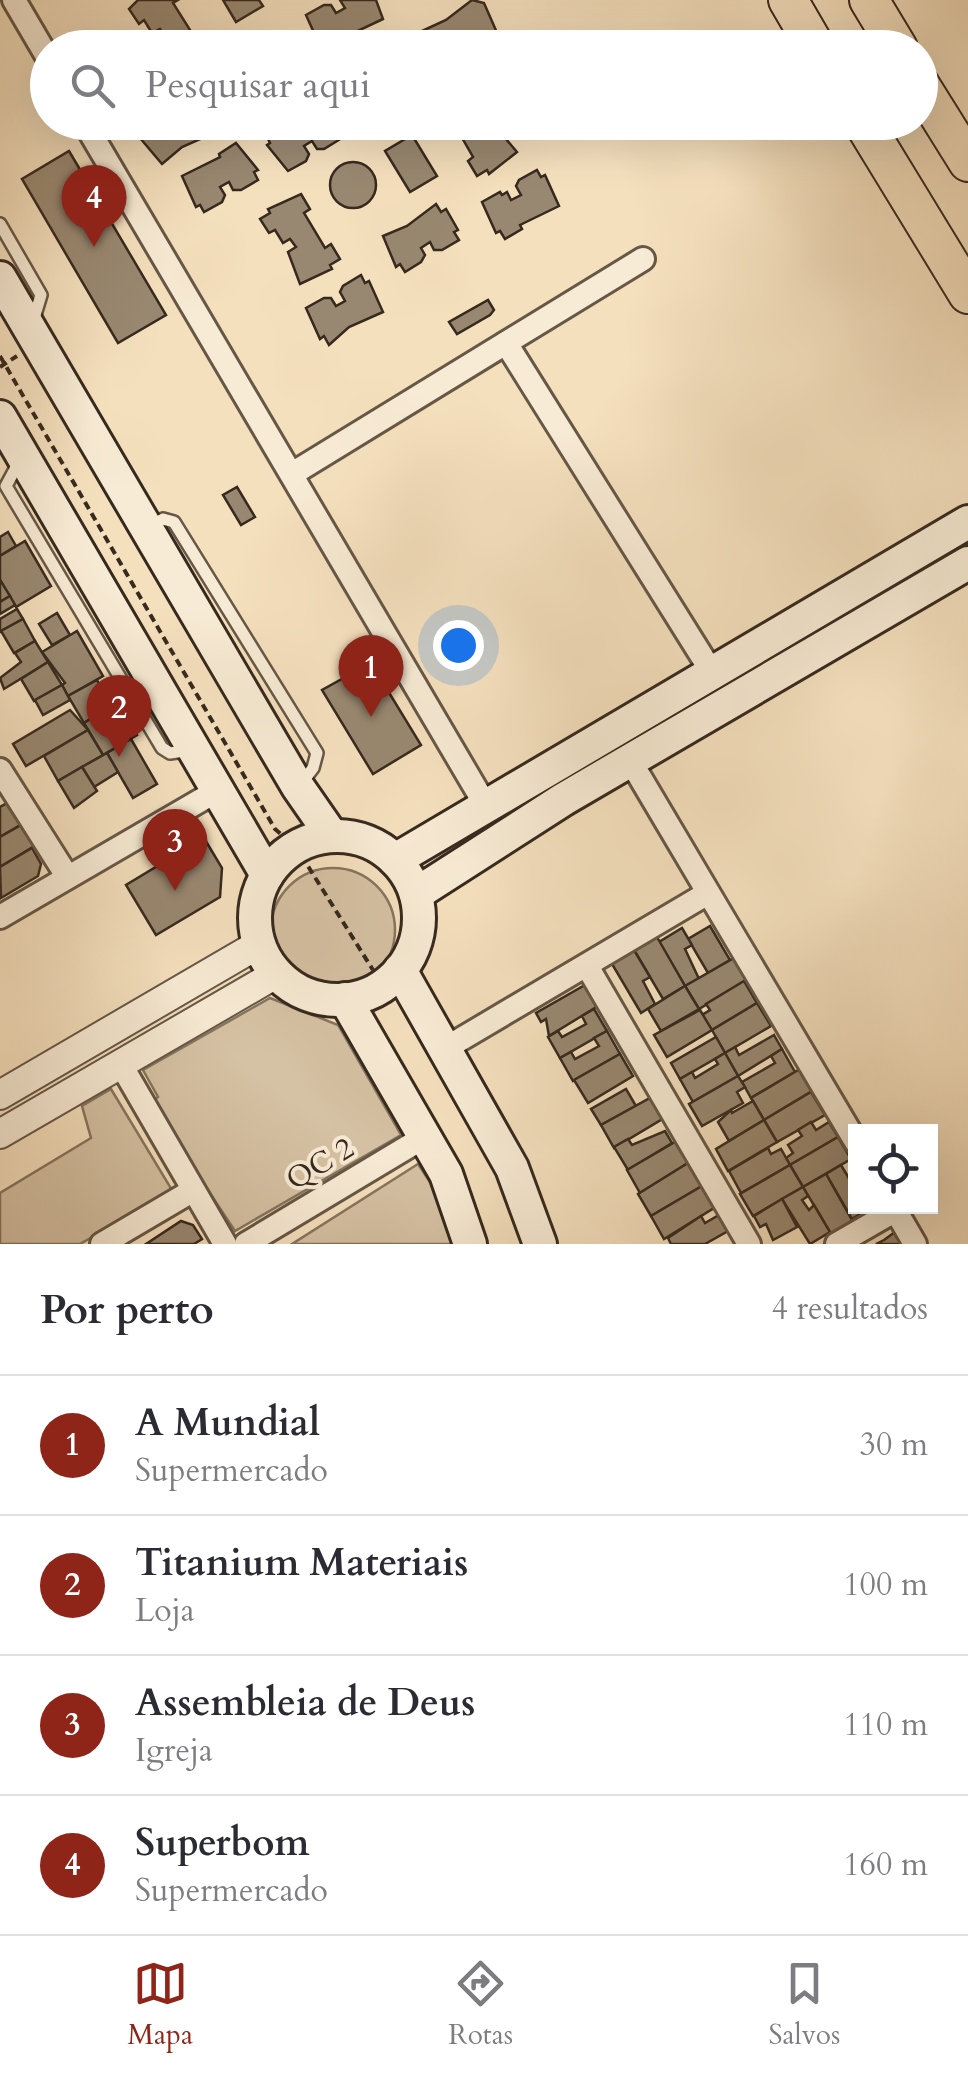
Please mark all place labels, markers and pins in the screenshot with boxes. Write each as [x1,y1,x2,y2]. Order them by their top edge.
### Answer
pin: 4 [62,164,126,247]
pin: 1 [338,634,404,717]
pin: 2 [86,674,152,757]
pin: 3 [142,808,208,891]

